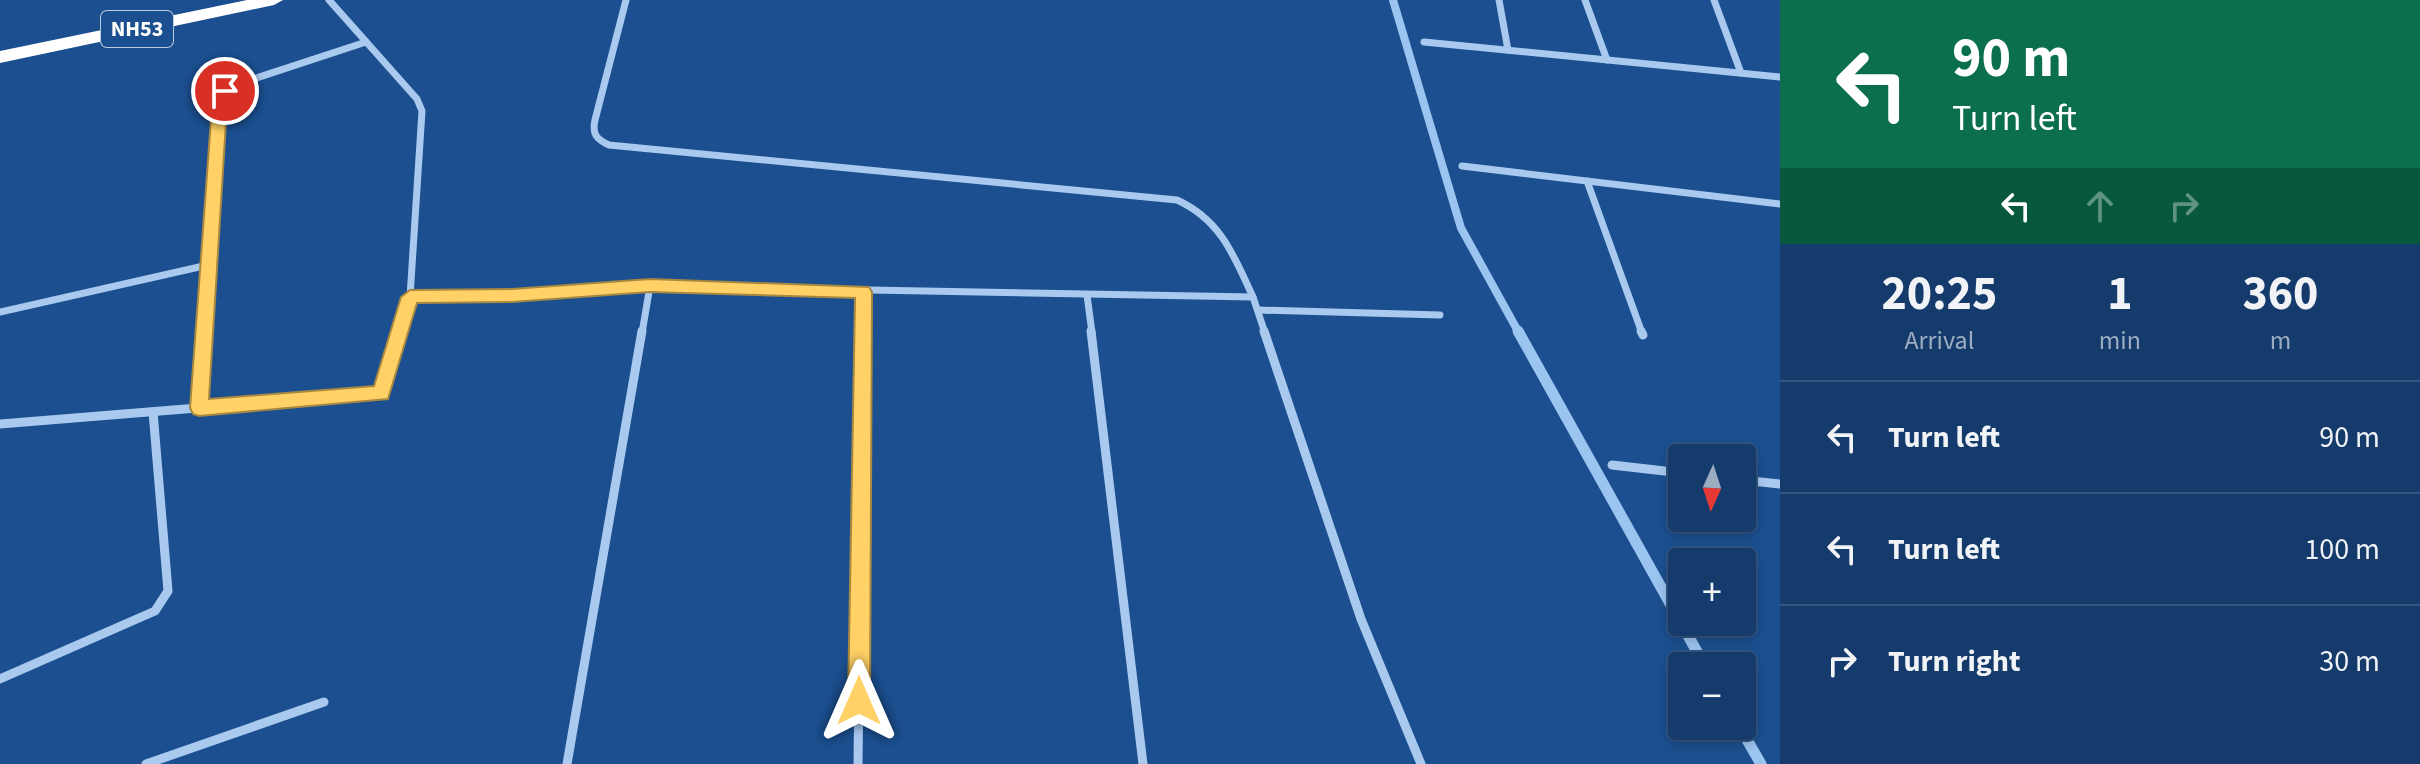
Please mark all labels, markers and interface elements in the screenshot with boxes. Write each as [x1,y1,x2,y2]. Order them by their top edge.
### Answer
road number: NH53 [101,11,173,47]
text: 90 m [1952,19,2070,98]
icon: left [1820,32,1924,136]
pin [191,57,259,125]
icon: arrive [203,69,247,113]
text: Turn left [1952,93,2077,144]
icon: left [1994,184,2038,228]
icon: ahead [2078,184,2122,228]
icon: right [2162,184,2206,228]
text: 20:25 [1881,260,1997,328]
text: 1 [2107,260,2133,328]
text: 360 [2242,260,2318,328]
text: Arrival [1904,322,1974,359]
text: min [2099,322,2141,359]
text: m [2270,322,2291,359]
icon: left [1820,415,1864,459]
text: Turn left [1888,416,2000,459]
text: 90 m [2319,416,2380,459]
north arrow [1668,444,1756,532]
map controls [1668,444,1756,740]
icon: left [1820,527,1864,571]
text: Turn left [1888,528,2000,571]
text: 100 m [2304,528,2380,571]
button: + [1668,548,1756,636]
icon: right [1820,639,1864,683]
text: Turn right [1888,640,2020,683]
text: 30 m [2319,640,2380,683]
button: − [1668,652,1756,740]
position arrow [817,659,901,743]

